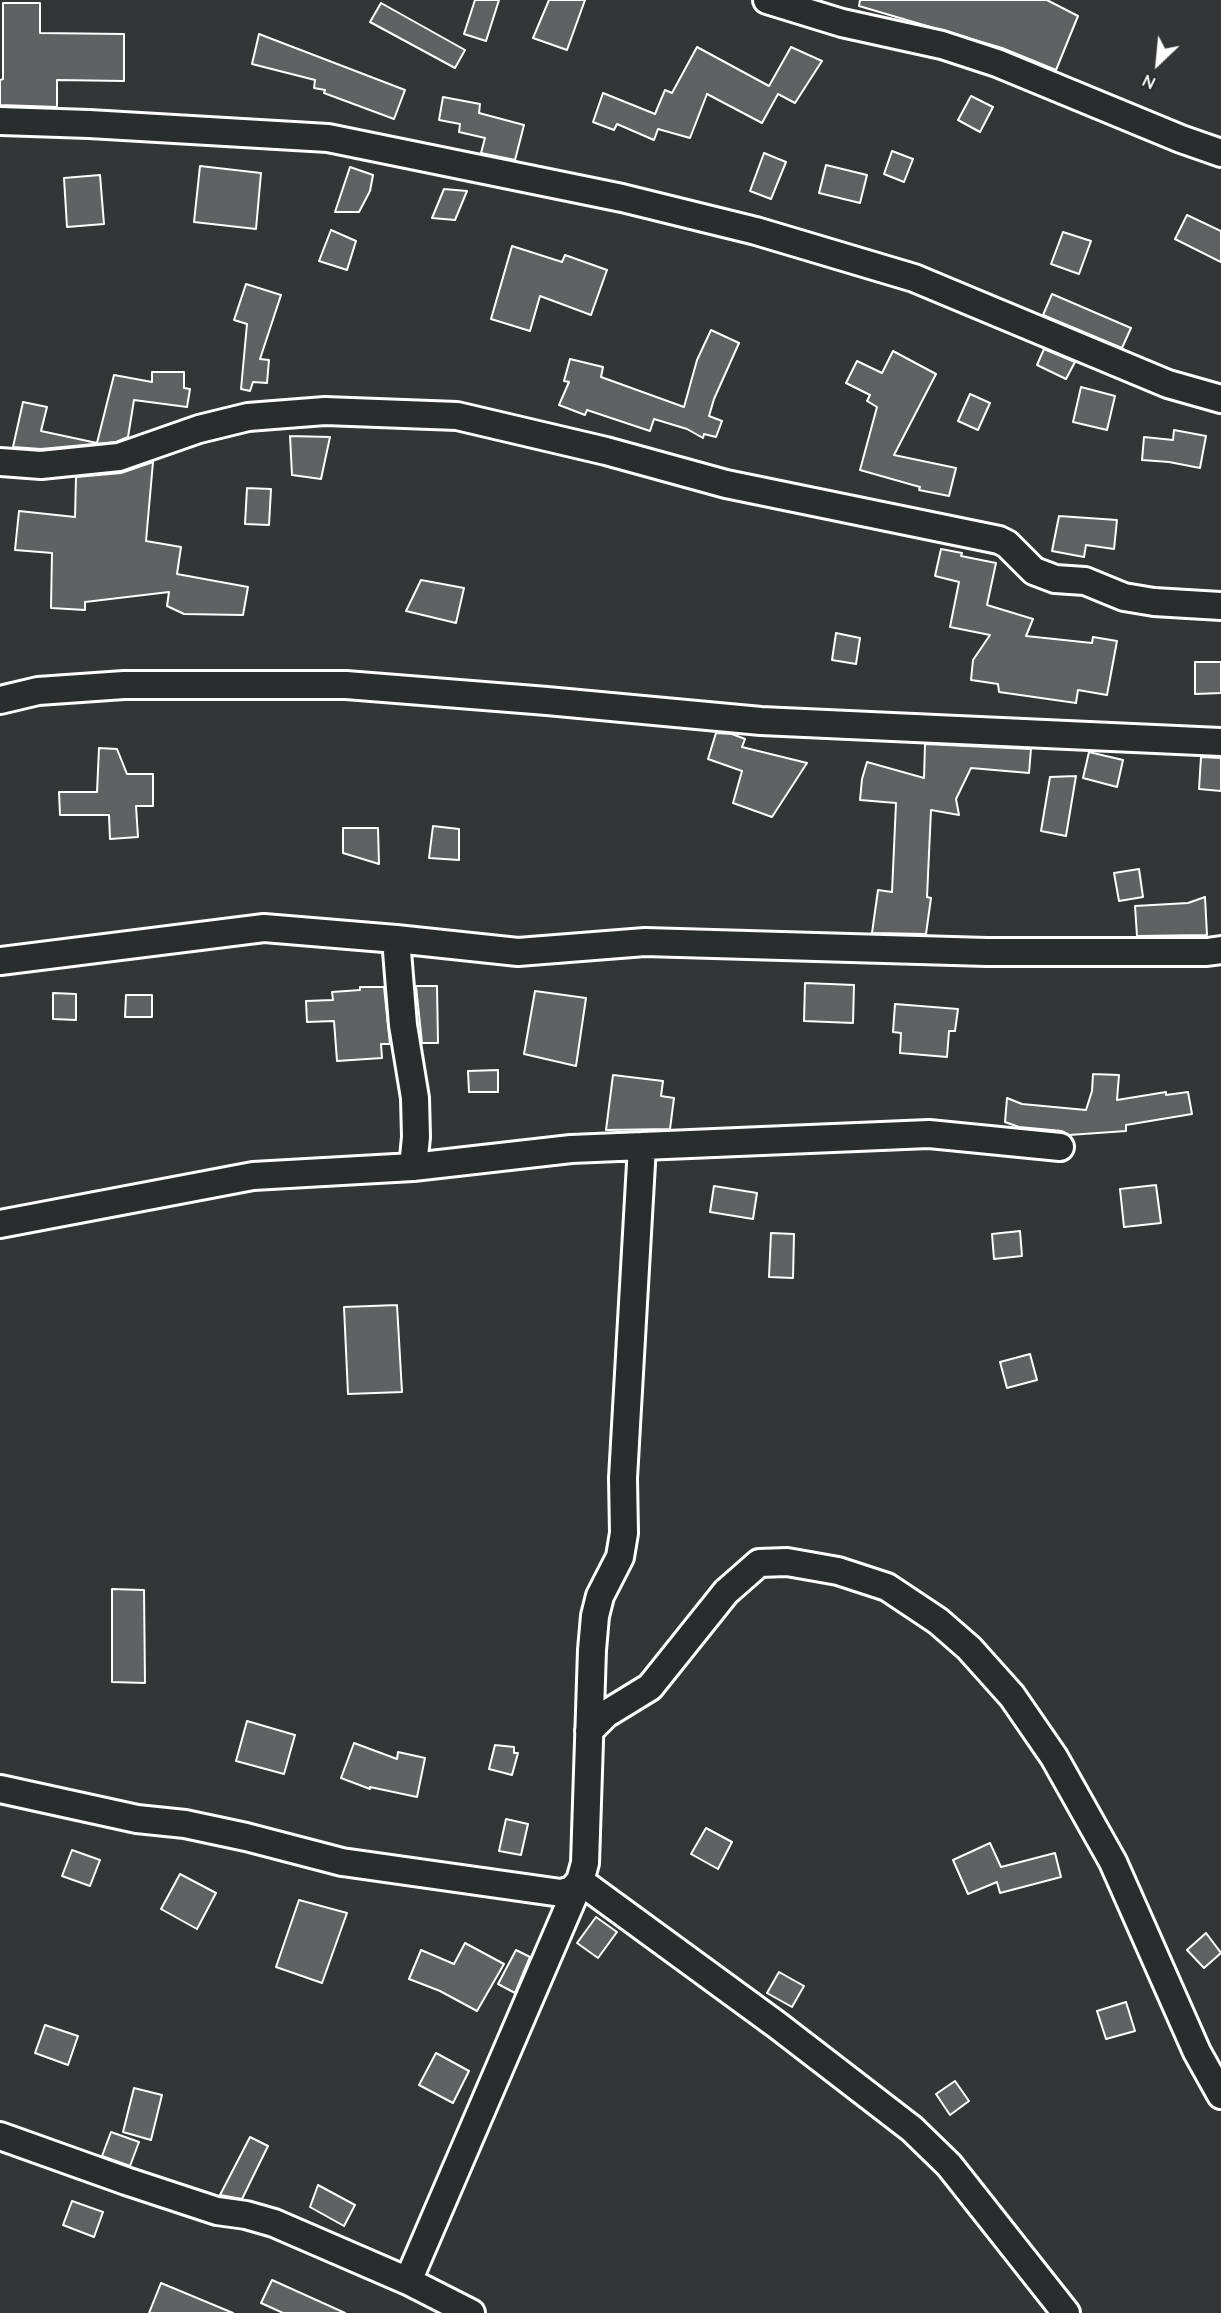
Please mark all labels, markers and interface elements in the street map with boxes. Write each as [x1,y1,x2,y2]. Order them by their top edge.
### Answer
north arrow [1123,28,1193,98]
text: N [1138,69,1159,94]

